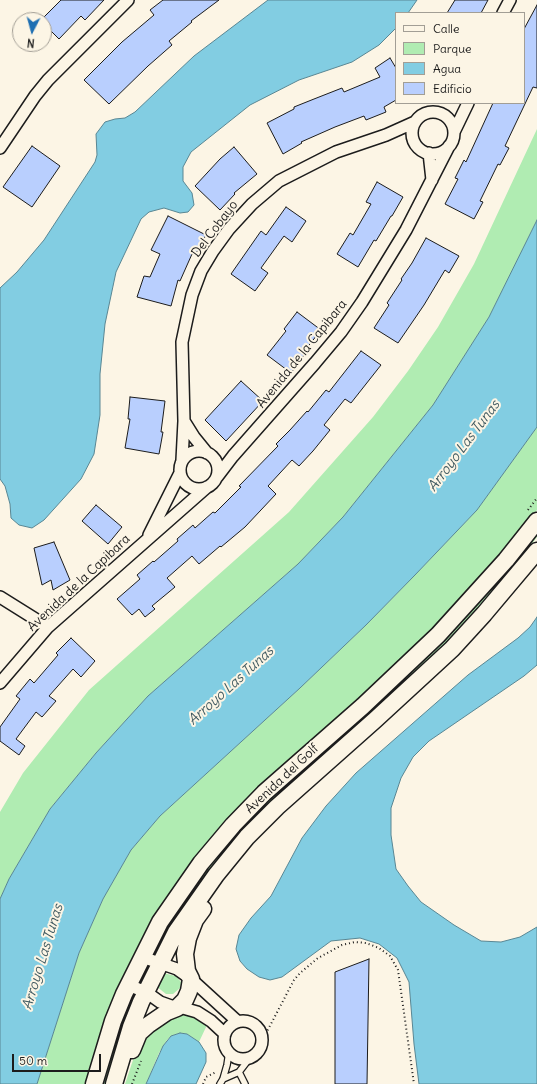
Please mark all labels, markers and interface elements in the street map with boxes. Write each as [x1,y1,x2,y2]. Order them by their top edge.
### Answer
north arrow [12,12,52,52]
legend [395,12,525,104]
text: Calle [433,21,460,36]
text: N [26,36,35,50]
text: Parque [433,41,472,56]
text: Agua [433,61,461,76]
text: Edificio [433,81,472,96]
street label: Del Cobayo [189,197,241,261]
street label: Avenida de la Capibara [254,297,350,411]
water label: Arroyo Las Tunas [424,397,504,495]
street label: Avenida de la Capibara [24,531,134,635]
water label: Arroyo Las Tunas [185,643,277,729]
street label: Avenida del Golf [242,741,322,817]
water label: Arroyo Las Tunas [19,902,67,1012]
scale bar [14,1046,103,1072]
text: 50 m [19,1053,47,1068]

